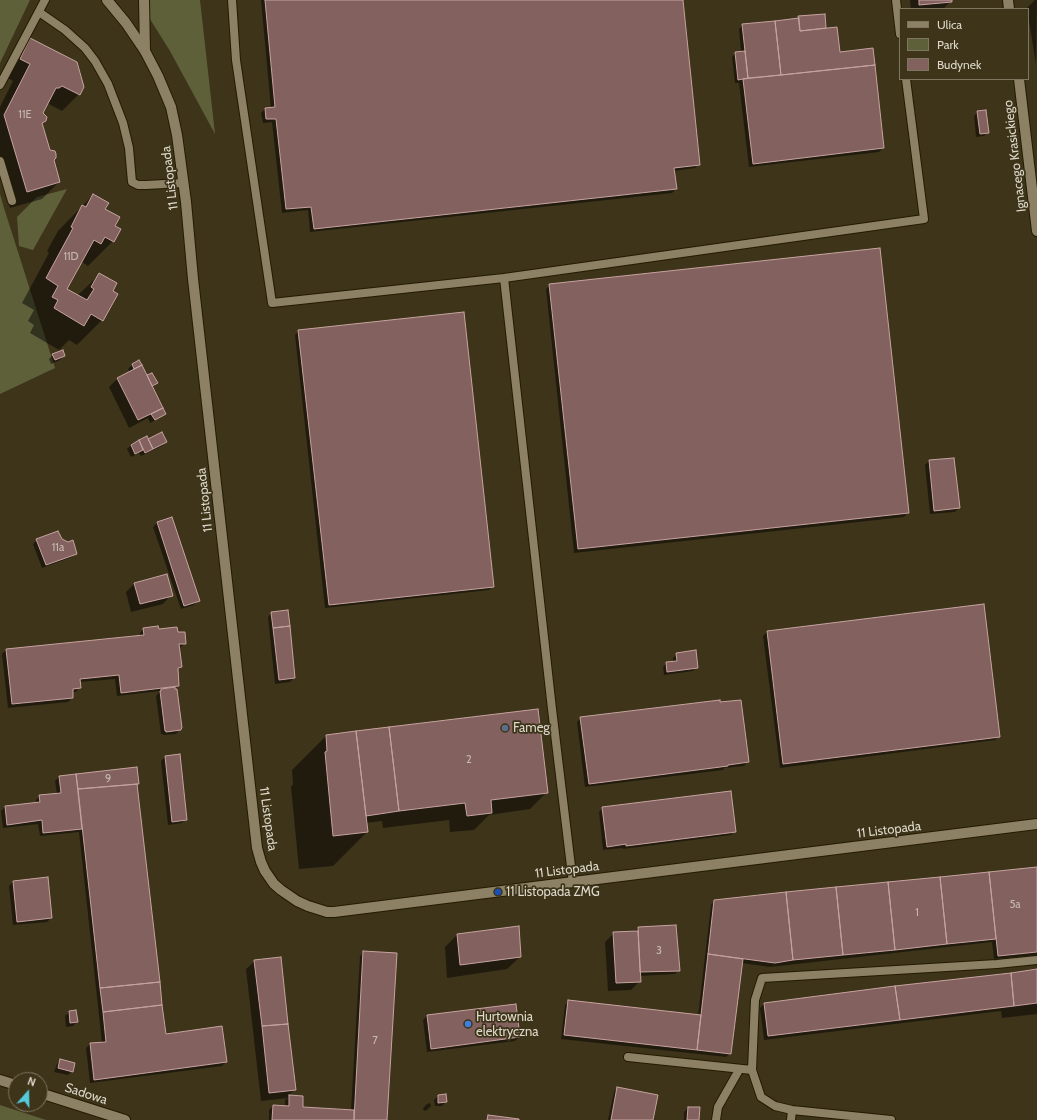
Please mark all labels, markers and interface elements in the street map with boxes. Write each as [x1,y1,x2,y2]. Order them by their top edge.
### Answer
legend [899,8,1029,80]
text: Ulica [937,17,962,32]
text: Park [937,37,959,52]
text: Budynek [937,57,981,72]
street label: Ignacego Krasickiego [1000,99,1030,213]
house number: 11E [18,108,32,122]
street label: 11 Listopada [158,145,182,211]
house number: 11D [63,250,79,264]
street label: 11 Listopada [194,467,216,533]
house number: 11a [52,541,64,555]
place label: Fameg [513,720,550,736]
marker: Fameg [500,723,510,733]
house number: 2 [466,753,472,767]
house number: 9 [105,772,111,786]
street label: 11 Listopada [256,786,280,852]
street label: 11 Listopada [856,818,922,842]
street label: 11 Listopada [534,858,600,882]
place label: 11 Listopada ZMG [506,884,600,900]
marker: 11 Listopada ZMG [493,887,503,897]
house number: 5a [1009,898,1021,912]
house number: 1 [915,906,919,920]
house number: 3 [656,944,662,958]
place label: Hurtownia elektryczna [476,1009,539,1040]
marker: Hurtownia elektryczna [463,1019,473,1029]
house number: 7 [372,1034,378,1048]
north arrow [8,1072,48,1112]
text: N [26,1074,38,1090]
street label: Sadowa [63,1080,109,1108]

